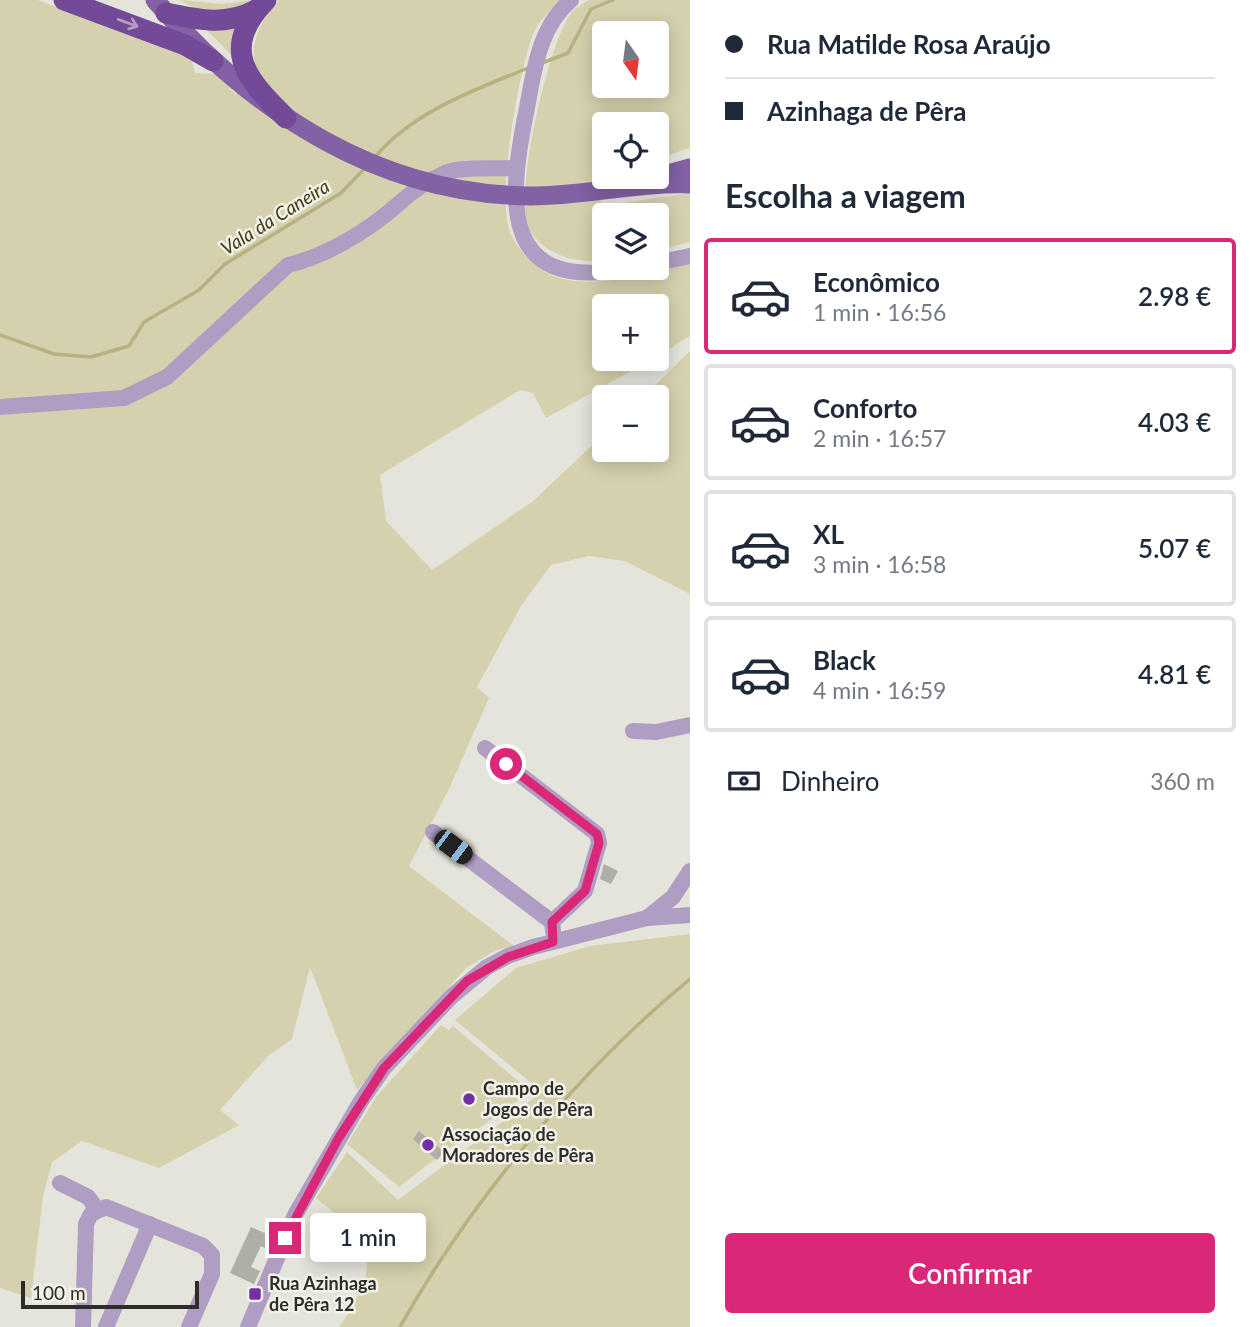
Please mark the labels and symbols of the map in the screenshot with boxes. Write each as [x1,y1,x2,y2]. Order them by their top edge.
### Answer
one-way arrow [116,18,138,31]
north arrow [592,21,668,98]
water label: Vala da Caneira [216,174,333,259]
route start [490,748,522,780]
car [430,826,477,868]
place label: Campo de Jogos de Pêra [483,1077,593,1120]
marker: Campo de Jogos de Pêra [461,1091,477,1107]
place label: Associação de Moradores de Pêra [441,1123,594,1166]
marker: Associação de Moradores de Pêra [420,1137,436,1153]
callout: 1 min [310,1214,425,1262]
route end [269,1222,301,1254]
place label: Rua Azinhaga de Pêra 12 [269,1272,377,1315]
scale bar [21,1278,200,1310]
marker: Rua Azinhaga de Pêra 12 [247,1286,263,1302]

